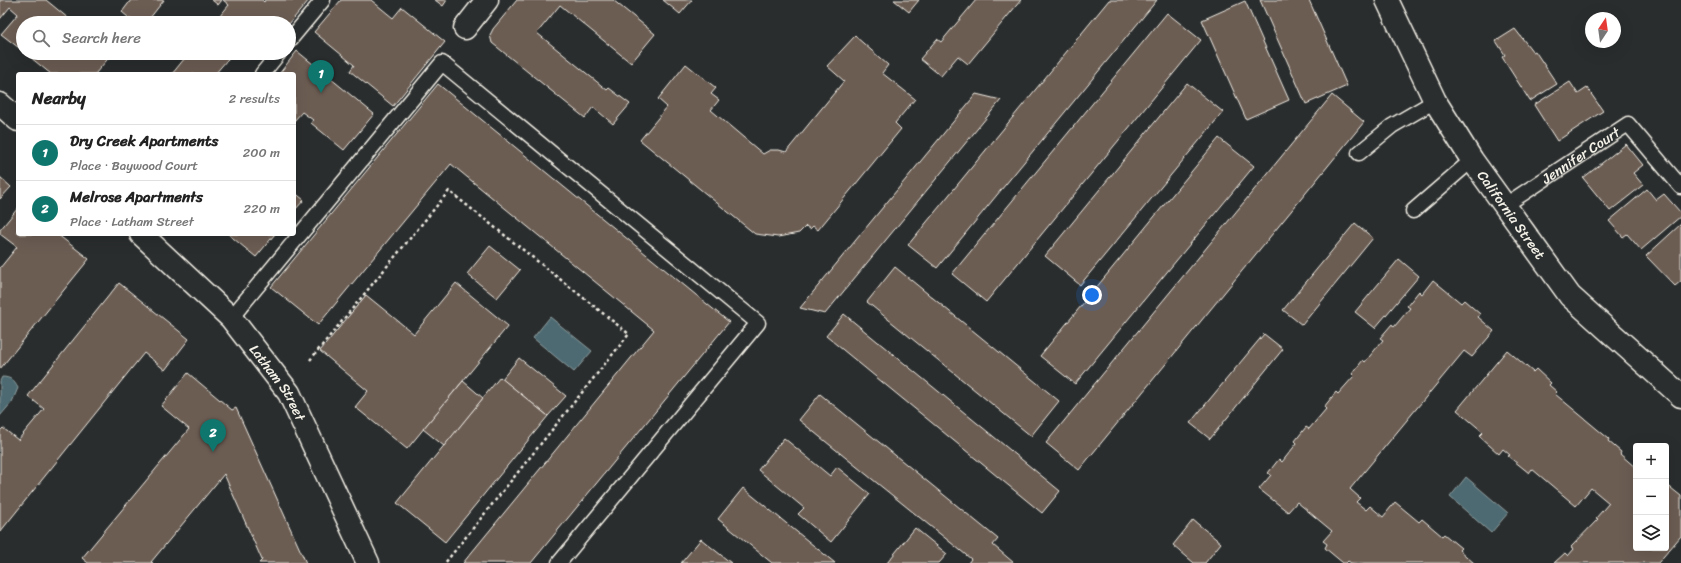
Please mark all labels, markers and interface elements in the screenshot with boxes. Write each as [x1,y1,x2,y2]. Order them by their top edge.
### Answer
north arrow [1585,12,1621,48]
search box [16,16,296,60]
text: Search here [62,25,141,51]
icon: search [30,27,52,49]
pin: 1 [308,60,334,93]
text: Nearby [32,83,86,113]
text: 2 results [229,87,280,110]
street label: Jennifer Court [1536,120,1626,191]
text: Dry Creek Apartments [70,128,218,154]
text: 1 [42,141,48,164]
text: 200 m [243,141,280,164]
text: Place · Baywood Court [70,154,198,177]
street label: California Street [1470,165,1552,265]
text: Melrose Apartments [70,184,203,210]
text: 2 [41,197,49,220]
text: 220 m [243,197,280,220]
text: Place · Latham Street [70,210,194,233]
your location [1082,285,1102,305]
street label: Latham Street [242,339,313,426]
pin: 2 [200,419,226,452]
map controls [1633,443,1669,551]
button: + [1633,443,1669,479]
button: − [1633,479,1669,515]
button: layers [1633,515,1669,551]

